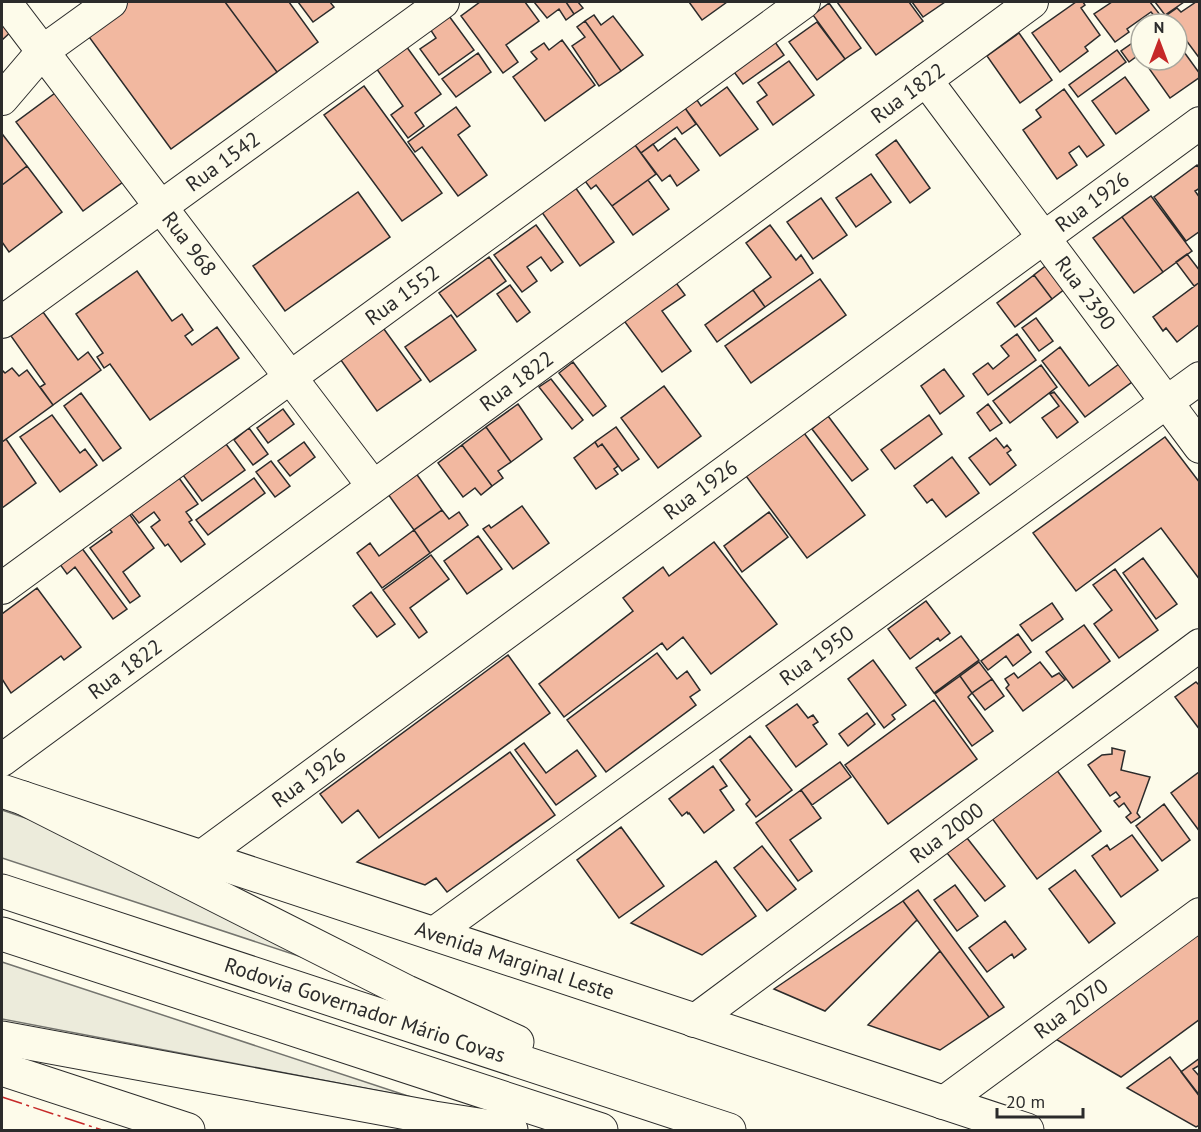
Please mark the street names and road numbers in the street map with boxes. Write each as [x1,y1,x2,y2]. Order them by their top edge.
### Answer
street label: Rua 1822 [865,57,950,129]
street label: Rua 1542 [180,125,265,197]
street label: Rua 1926 [1050,166,1134,238]
street label: Rua 968 [156,206,223,281]
street label: Rua 2390 [1049,251,1122,335]
street label: Rua 1552 [360,259,445,331]
street label: Rua 1822 [474,345,559,417]
street label: Rua 1926 [658,453,743,526]
street label: Rua 1950 [774,619,859,691]
street label: Rua 1822 [83,633,167,705]
street label: Rua 1926 [266,741,351,813]
street label: Rua 2000 [904,796,989,869]
street label: Avenida Marginal Leste [412,915,618,1006]
street label: Rodovia Governador Mário Covas [221,951,509,1069]
street label: Rua 2070 [1028,972,1113,1045]

